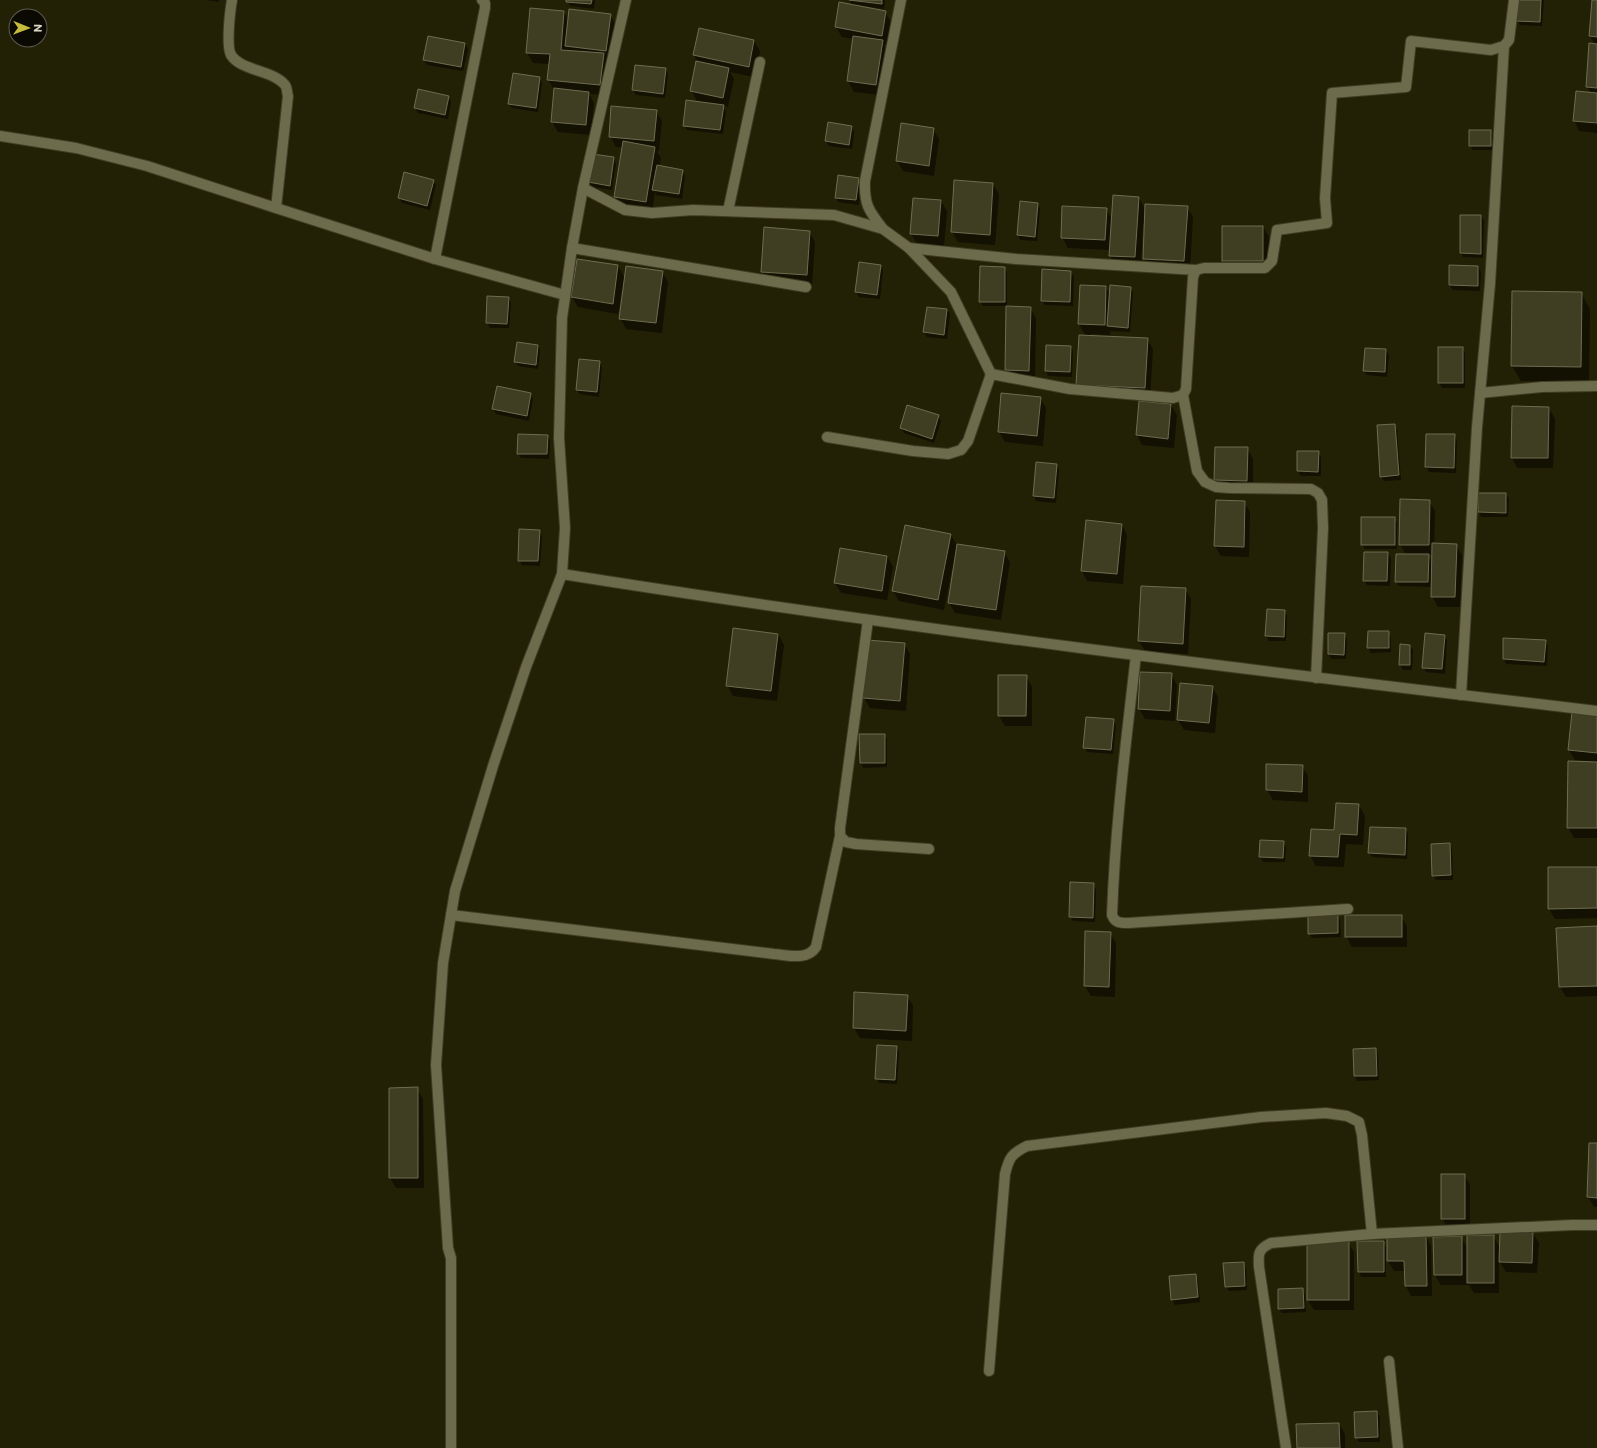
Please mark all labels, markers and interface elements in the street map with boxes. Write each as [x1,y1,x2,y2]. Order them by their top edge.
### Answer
north arrow [8,8,48,48]
text: N [32,24,45,32]

